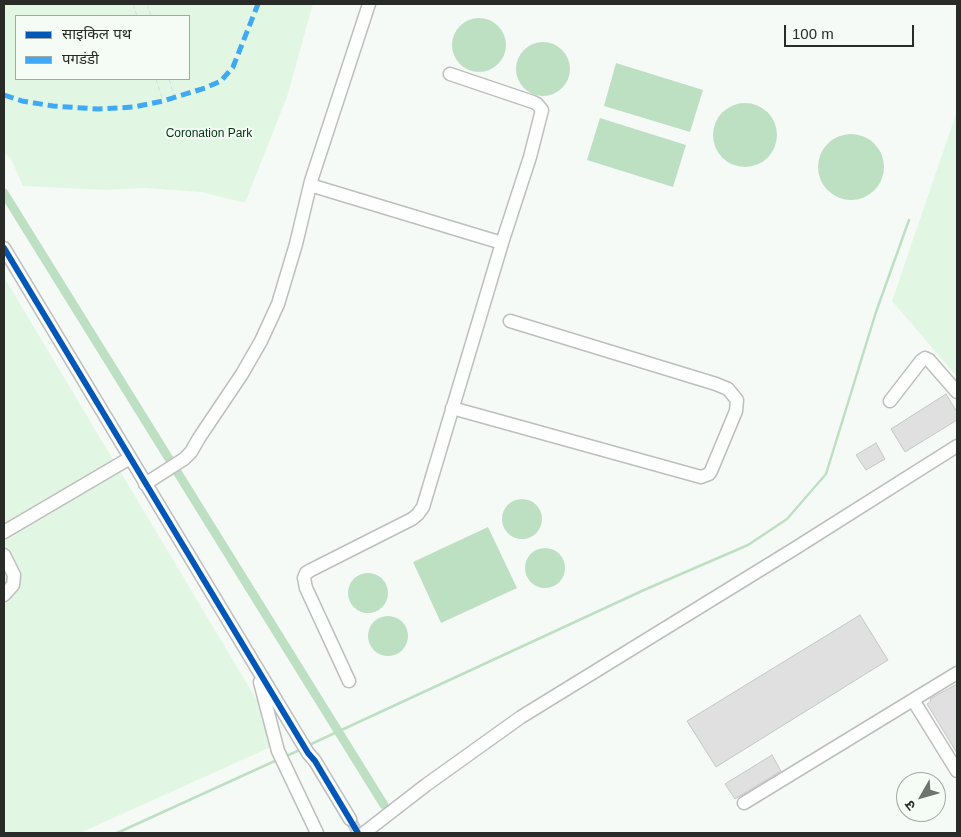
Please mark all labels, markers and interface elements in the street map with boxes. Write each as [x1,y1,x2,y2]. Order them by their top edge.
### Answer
legend [15,15,190,80]
scale bar [786,15,916,47]
text: साइकिल पथ [62,25,131,42]
text: 100 m [792,25,834,42]
text: पगडंडी [62,50,99,67]
park label: Coronation Park [166,127,252,141]
north arrow [896,772,946,822]
text: उ [901,797,919,814]

